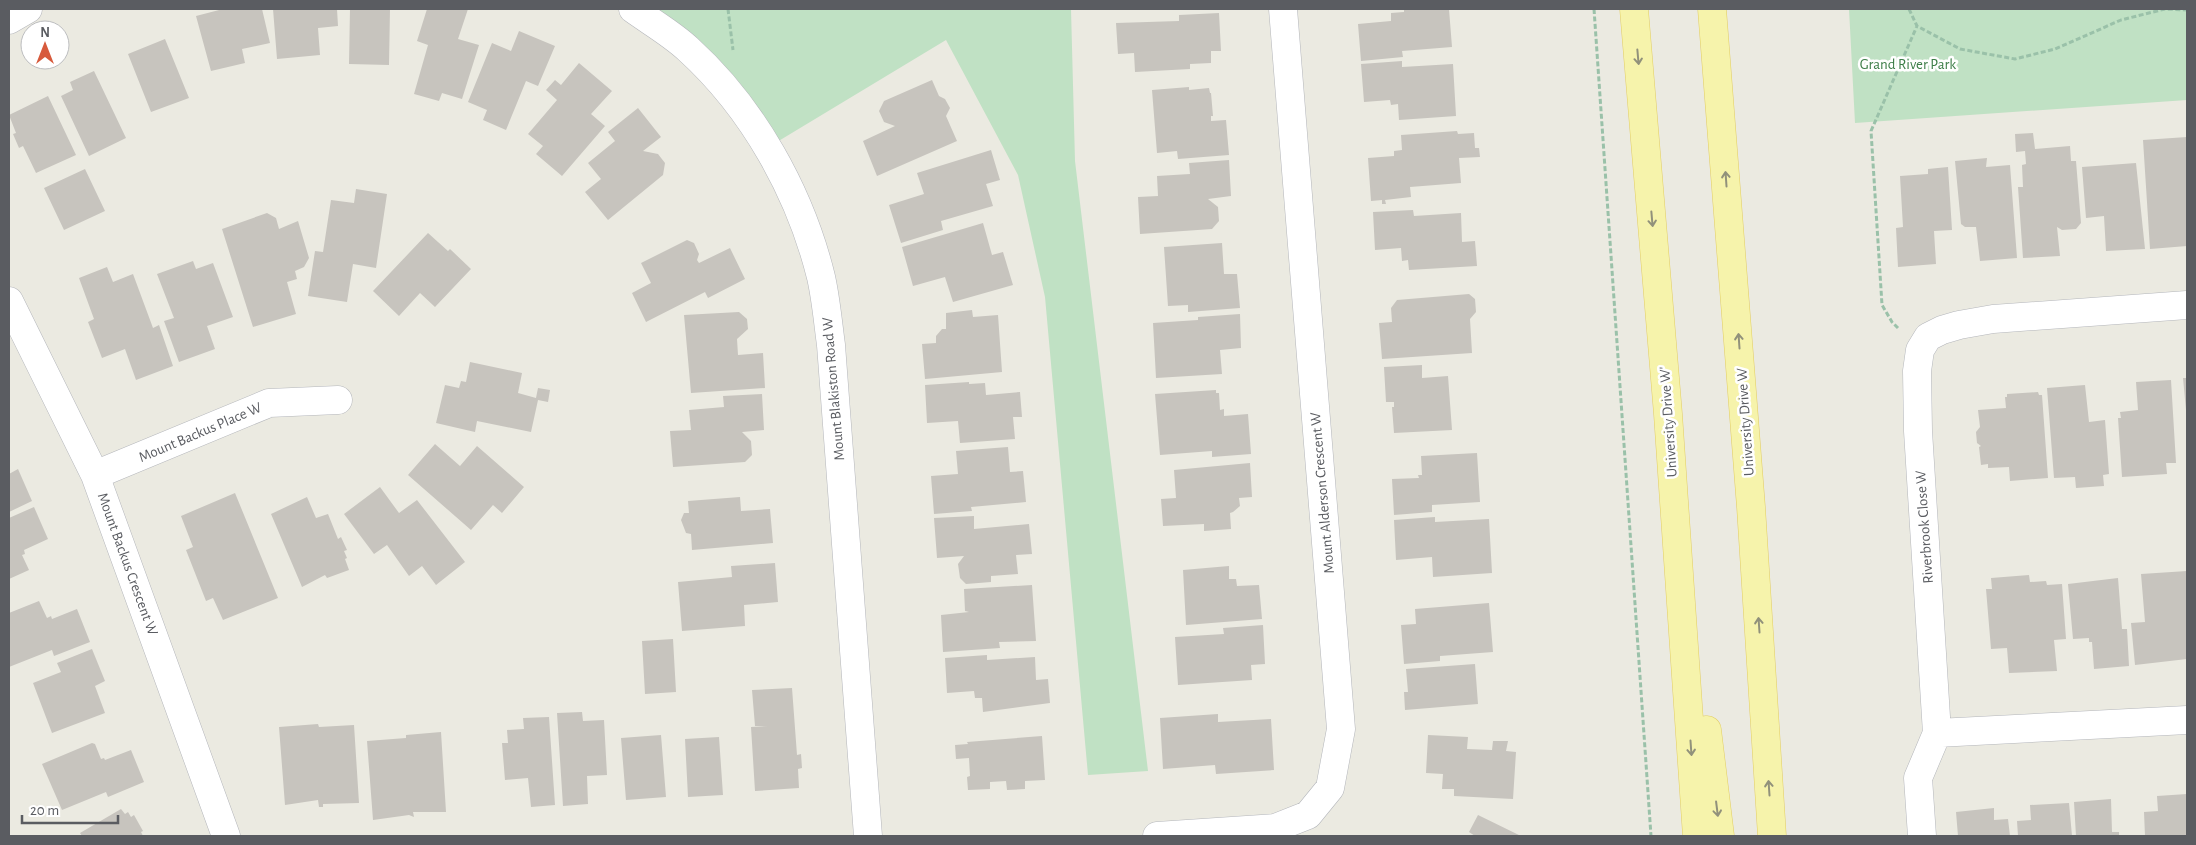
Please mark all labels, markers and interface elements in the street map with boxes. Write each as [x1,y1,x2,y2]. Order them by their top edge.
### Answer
north arrow [20,20,70,70]
text: N [40,26,50,40]
one-way arrow [1633,49,1643,65]
park label: Grand River Park [1860,57,1956,72]
one-way arrow [1722,171,1731,187]
one-way arrow [1647,211,1657,227]
street label: Mount Blakiston Road W [820,316,847,461]
one-way arrow [1734,333,1743,349]
street label: University Drive W' [1657,366,1680,478]
street label: University Drive W [1734,367,1757,476]
street label: Mount Backus Place W [137,400,264,465]
street label: Mount Alderson Crescent W [1308,411,1337,574]
street label: Riverbrook Close W [1913,469,1936,584]
street label: Mount Backus Crescent W [95,491,161,638]
one-way arrow [1754,618,1763,634]
one-way arrow [1686,740,1696,756]
one-way arrow [1765,780,1774,796]
scale bar [22,792,119,824]
one-way arrow [1712,801,1722,817]
text: 20 m [30,803,59,818]

